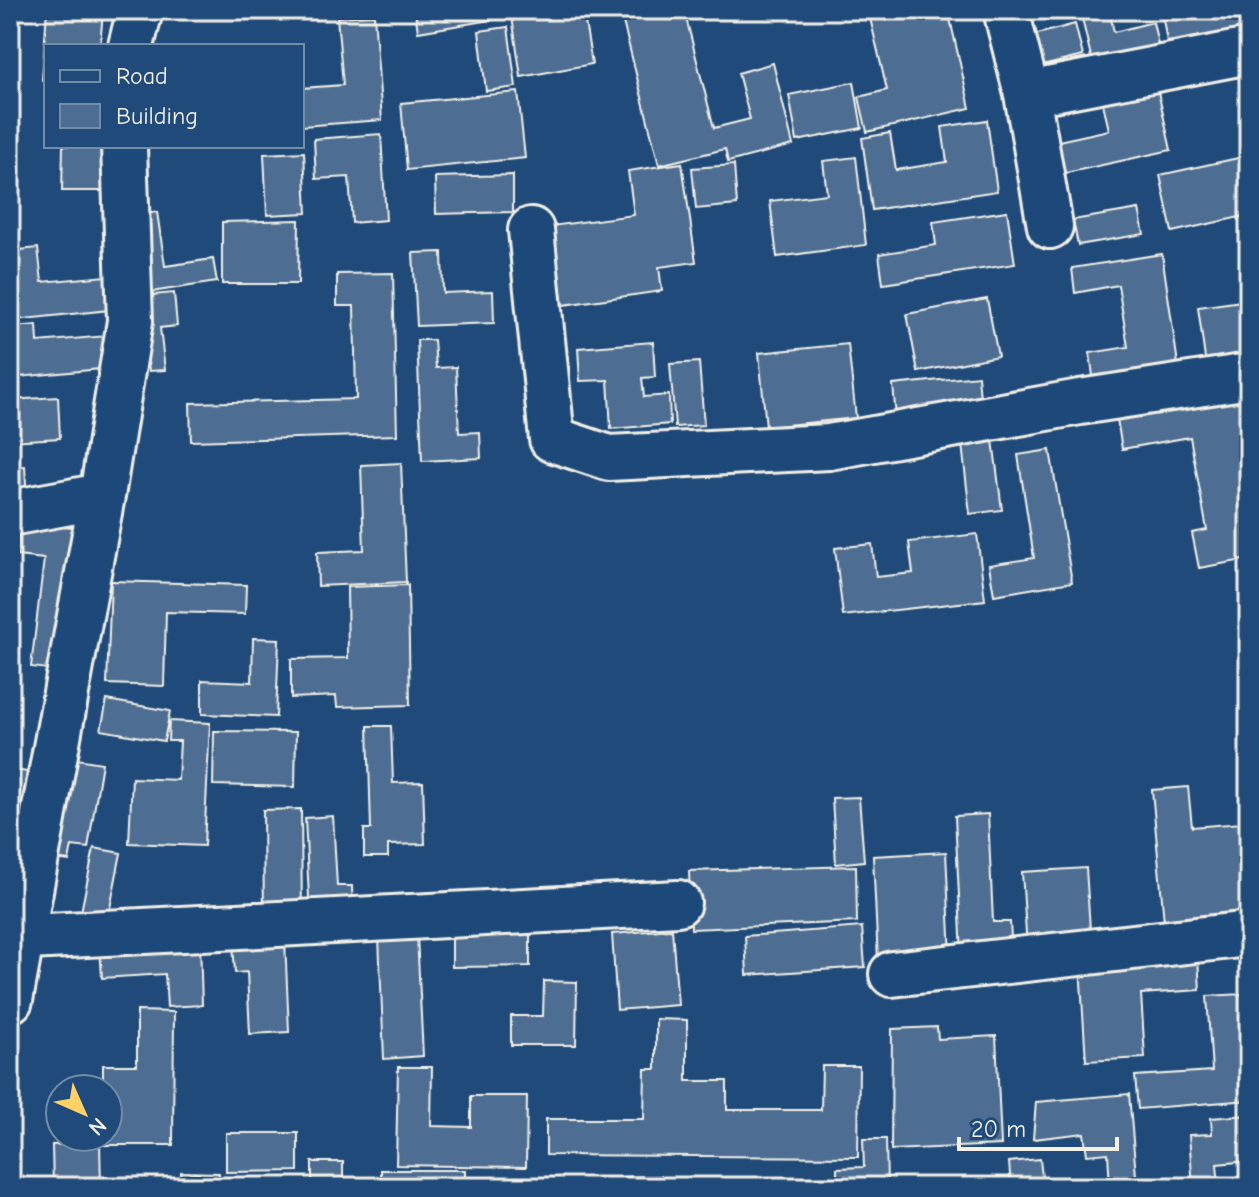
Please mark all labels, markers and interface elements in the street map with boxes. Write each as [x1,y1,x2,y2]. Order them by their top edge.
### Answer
legend [44,44,304,148]
text: Road [116,62,168,90]
text: Building [116,102,198,130]
north arrow [44,1073,124,1153]
scale bar [959,1101,1117,1151]
text: N [83,1112,112,1141]
text: 20 m [971,1115,1026,1143]

